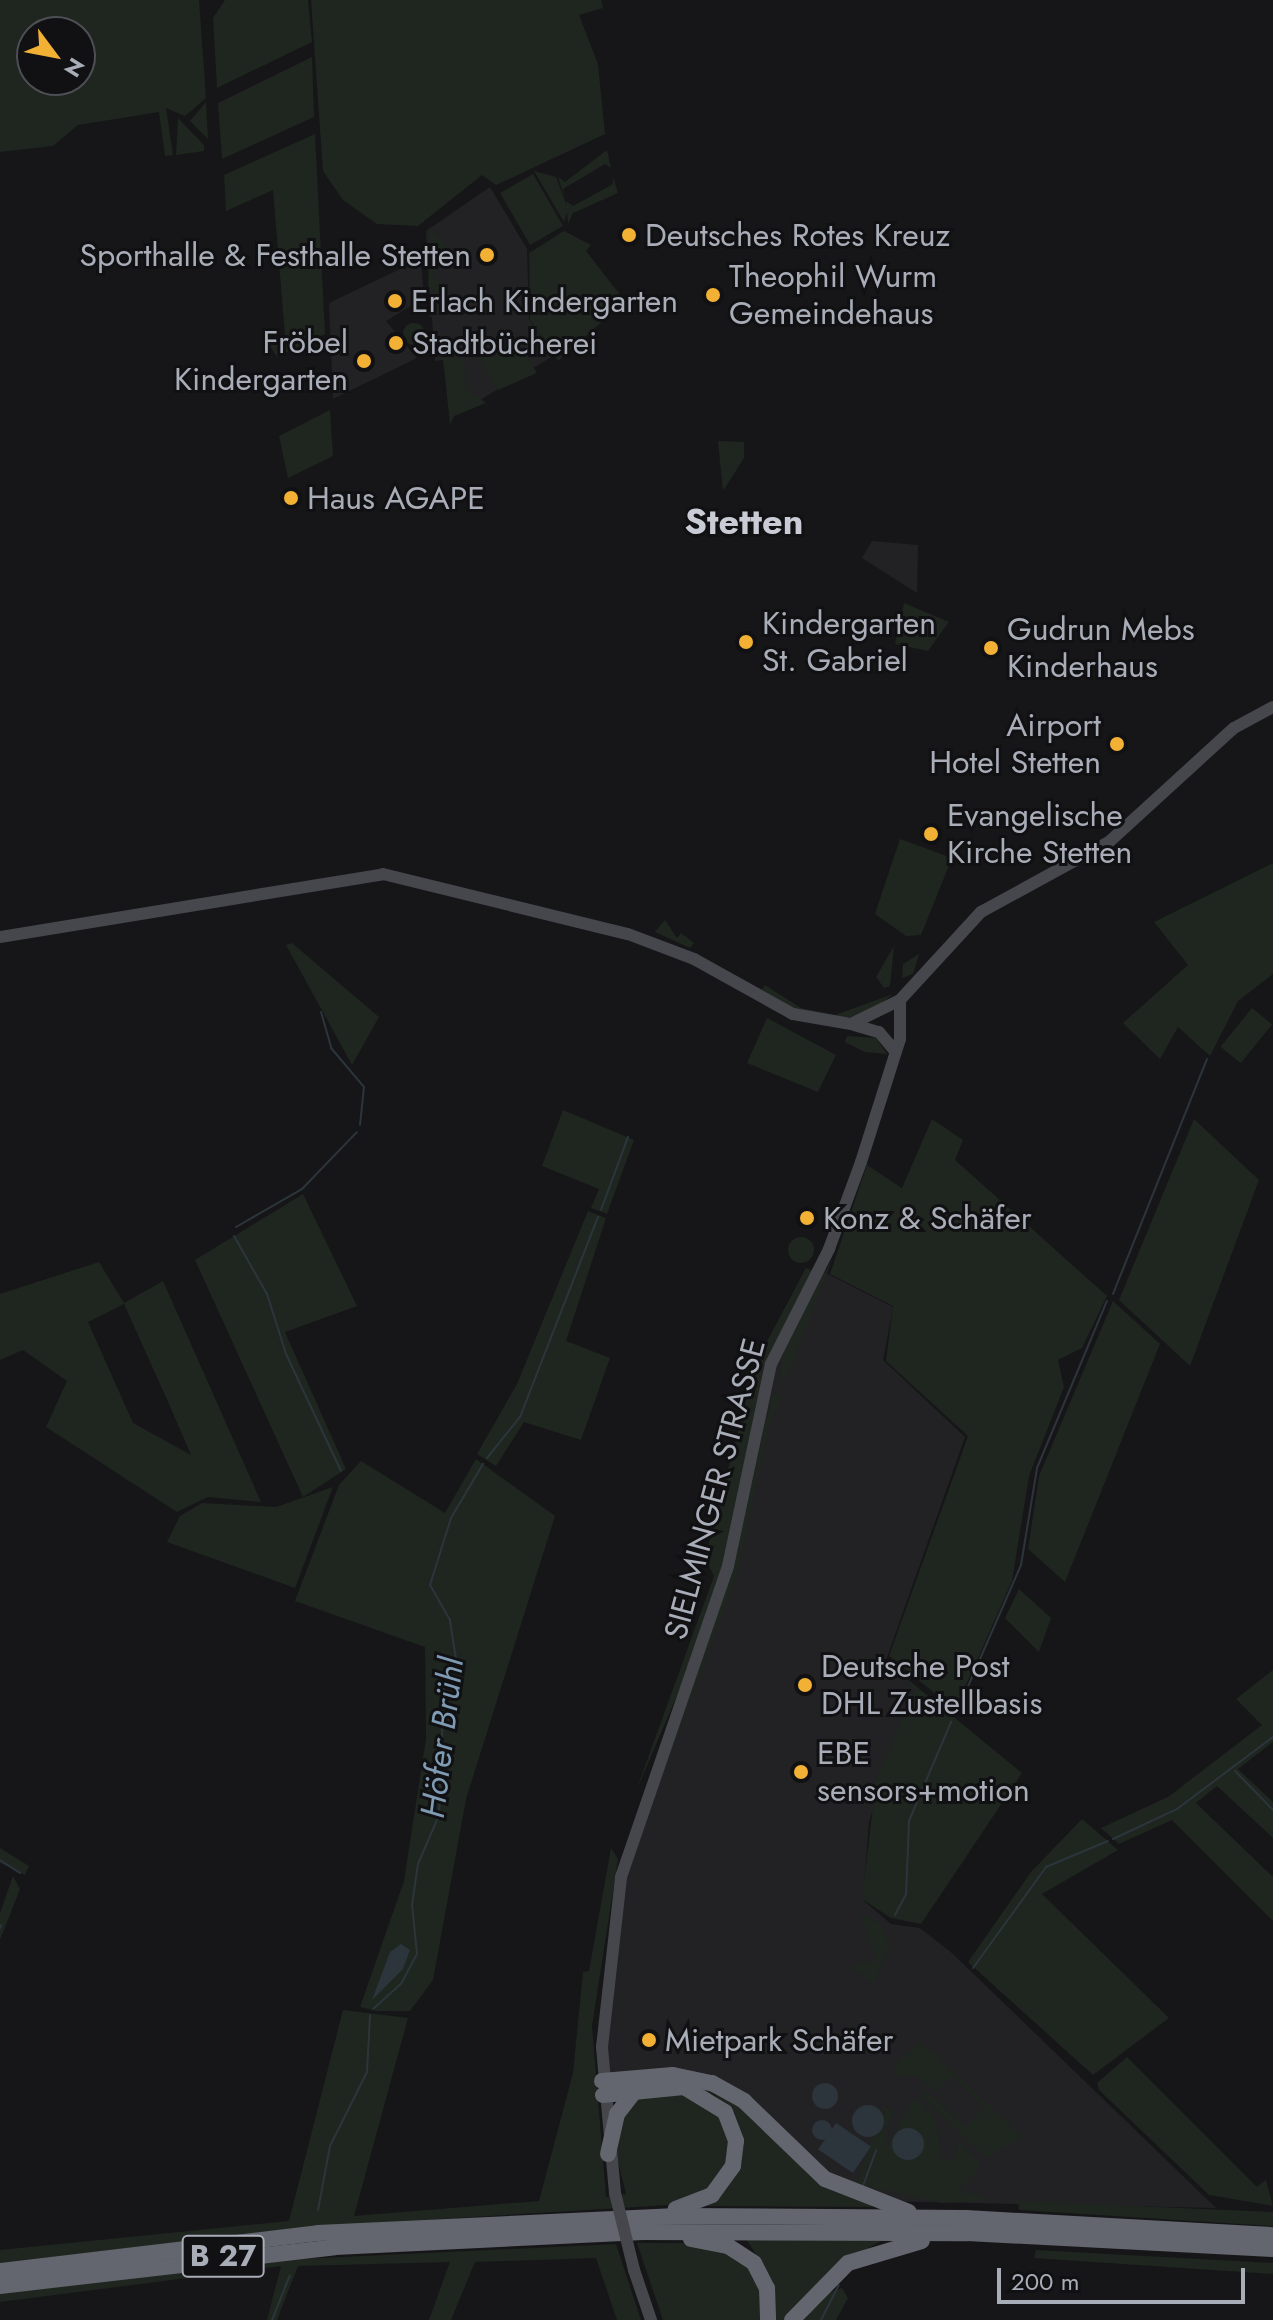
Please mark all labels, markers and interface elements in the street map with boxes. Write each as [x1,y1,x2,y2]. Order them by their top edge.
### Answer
north arrow [16,16,96,96]
text: N [56,52,93,84]
place label: Deutsches Rotes Kreuz [645,216,950,254]
marker: Deutsches Rotes Kreuz [620,226,638,244]
place label: Sporthalle & Festhalle Stetten [79,236,471,274]
marker: Sporthalle & Festhalle Stetten [478,246,496,264]
place label: Theophil Wurm Gemeindehaus [729,258,937,333]
place label: Erlach Kindergarten [411,282,678,320]
marker: Theophil Wurm Gemeindehaus [704,286,722,304]
marker: Erlach Kindergarten [386,292,404,310]
place label: Fröbel Kindergarten [174,324,348,399]
place label: Stadtbücherei [412,324,597,362]
marker: Stadtbücherei [387,334,405,352]
marker: Fröbel Kindergarten [355,352,373,370]
place label: Haus AGAPE [307,479,485,517]
marker: Haus AGAPE [282,489,300,507]
district label: Stetten [685,500,803,544]
place label: Kindergarten St. Gabriel [762,605,936,680]
place label: Gudrun Mebs Kinderhaus [1007,611,1195,686]
marker: Kindergarten St. Gabriel [737,633,755,651]
marker: Gudrun Mebs Kinderhaus [982,639,1000,657]
place label: Airport Hotel Stetten [929,707,1101,782]
marker: Airport Hotel Stetten [1108,735,1126,753]
place label: Evangelische Kirche Stetten [947,797,1132,872]
marker: Evangelische Kirche Stetten [922,825,940,843]
place label: Konz & Schäfer [823,1199,1032,1237]
marker: Konz & Schäfer [798,1209,816,1227]
street label: SIELMINGER STRASSE [656,1334,774,1644]
place label: Deutsche Post DHL Zustellbasis [821,1648,1042,1723]
water label: Höfer Brühl [412,1655,472,1821]
marker: Deutsche Post DHL Zustellbasis [796,1676,814,1694]
place label: EBE sensors+motion [817,1735,1030,1810]
marker: EBE sensors+motion [792,1763,810,1781]
place label: Mietpark Schäfer [665,2021,893,2059]
marker: Mietpark Schäfer [640,2031,658,2049]
road number: B 27 [181,2230,265,2282]
scale bar [1001,2252,1249,2302]
text: 200 m [1011,2264,1079,2299]

